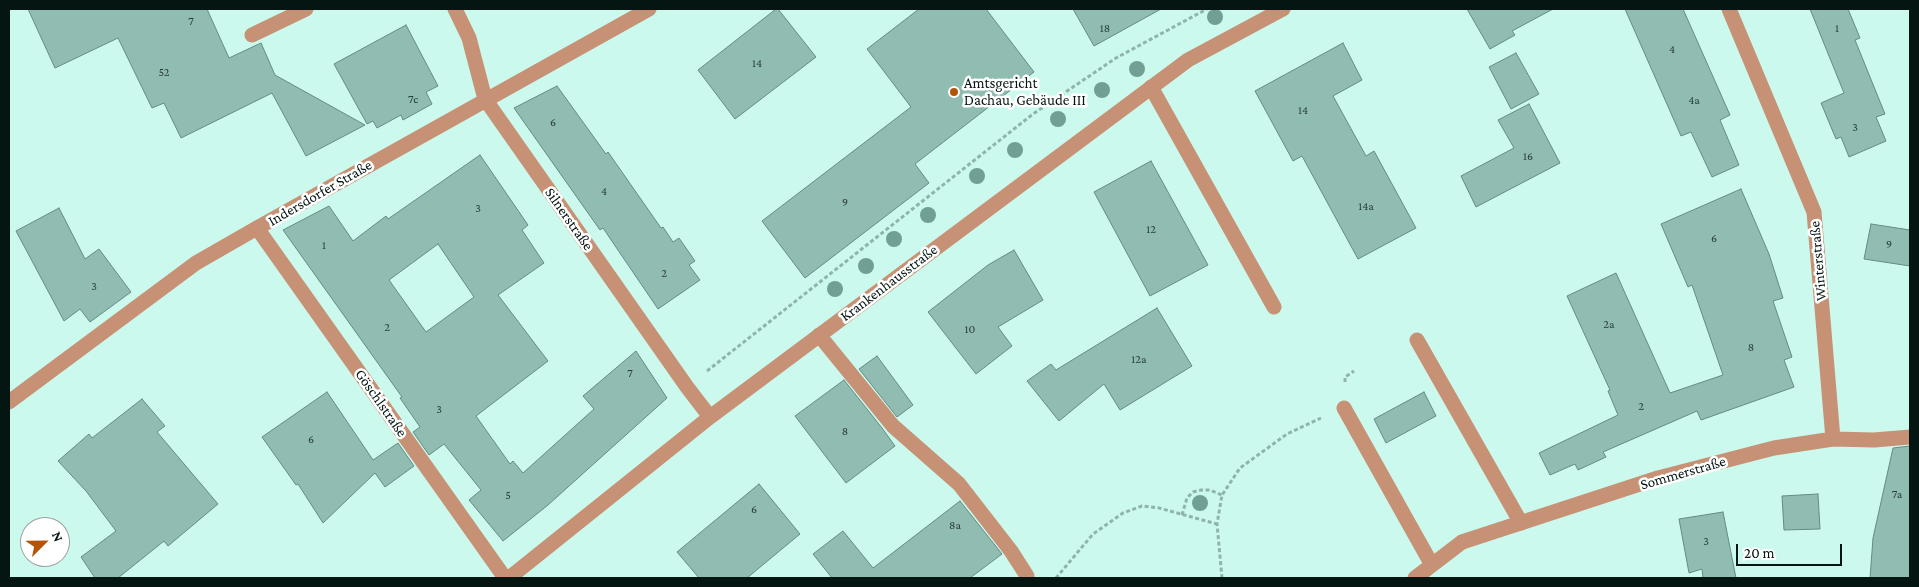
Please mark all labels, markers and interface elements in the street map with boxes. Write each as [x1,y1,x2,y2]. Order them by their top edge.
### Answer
house number: 7 [188,14,194,28]
house number: 18 [1100,21,1110,35]
house number: 1 [1835,21,1839,35]
house number: 4 [1669,42,1675,56]
house number: 14 [752,56,762,70]
house number: 52 [158,65,170,79]
place label: Amtsgericht Dachau, Gebäude III [964,74,1086,109]
marker: Amtsgericht Dachau, Gebäude III [948,86,960,98]
house number: 7c [408,92,418,106]
house number: 4a [1688,93,1700,107]
house number: 14 [1298,103,1308,117]
house number: 6 [550,115,556,129]
house number: 3 [1852,120,1858,134]
house number: 16 [1523,149,1533,163]
street label: Indersdorfer Straße [265,156,375,230]
street label: Silnerstraße [541,184,597,254]
house number: 4 [601,184,607,198]
house number: 9 [842,195,848,209]
house number: 14a [1358,199,1374,213]
house number: 3 [475,201,481,215]
street label: Winterstraße [1806,220,1830,302]
house number: 12 [1146,222,1156,236]
house number: 6 [1711,231,1717,245]
house number: 9 [1886,237,1892,251]
house number: 1 [322,238,326,252]
street label: Krankenhausstraße [837,241,941,325]
house number: 2 [661,266,667,280]
house number: 3 [91,279,97,293]
house number: 2a [1603,317,1615,331]
house number: 2 [384,320,390,334]
house number: 10 [965,322,975,336]
house number: 8 [1748,340,1754,354]
house number: 12a [1131,352,1147,366]
street label: Göschlstraße [351,366,411,440]
house number: 7 [627,366,633,380]
house number: 2 [1638,399,1644,413]
house number: 3 [436,402,442,416]
house number: 8 [842,424,848,438]
house number: 6 [308,432,314,446]
street label: Sommerstraße [1638,452,1728,494]
house number: 7a [1892,487,1902,501]
house number: 5 [505,488,511,502]
house number: 6 [751,502,757,516]
north arrow [20,517,70,567]
house number: 8a [949,518,961,532]
text: N [49,529,67,544]
house number: 3 [1703,534,1709,548]
scale bar [1739,534,1845,566]
text: 20 m [1744,545,1775,561]

